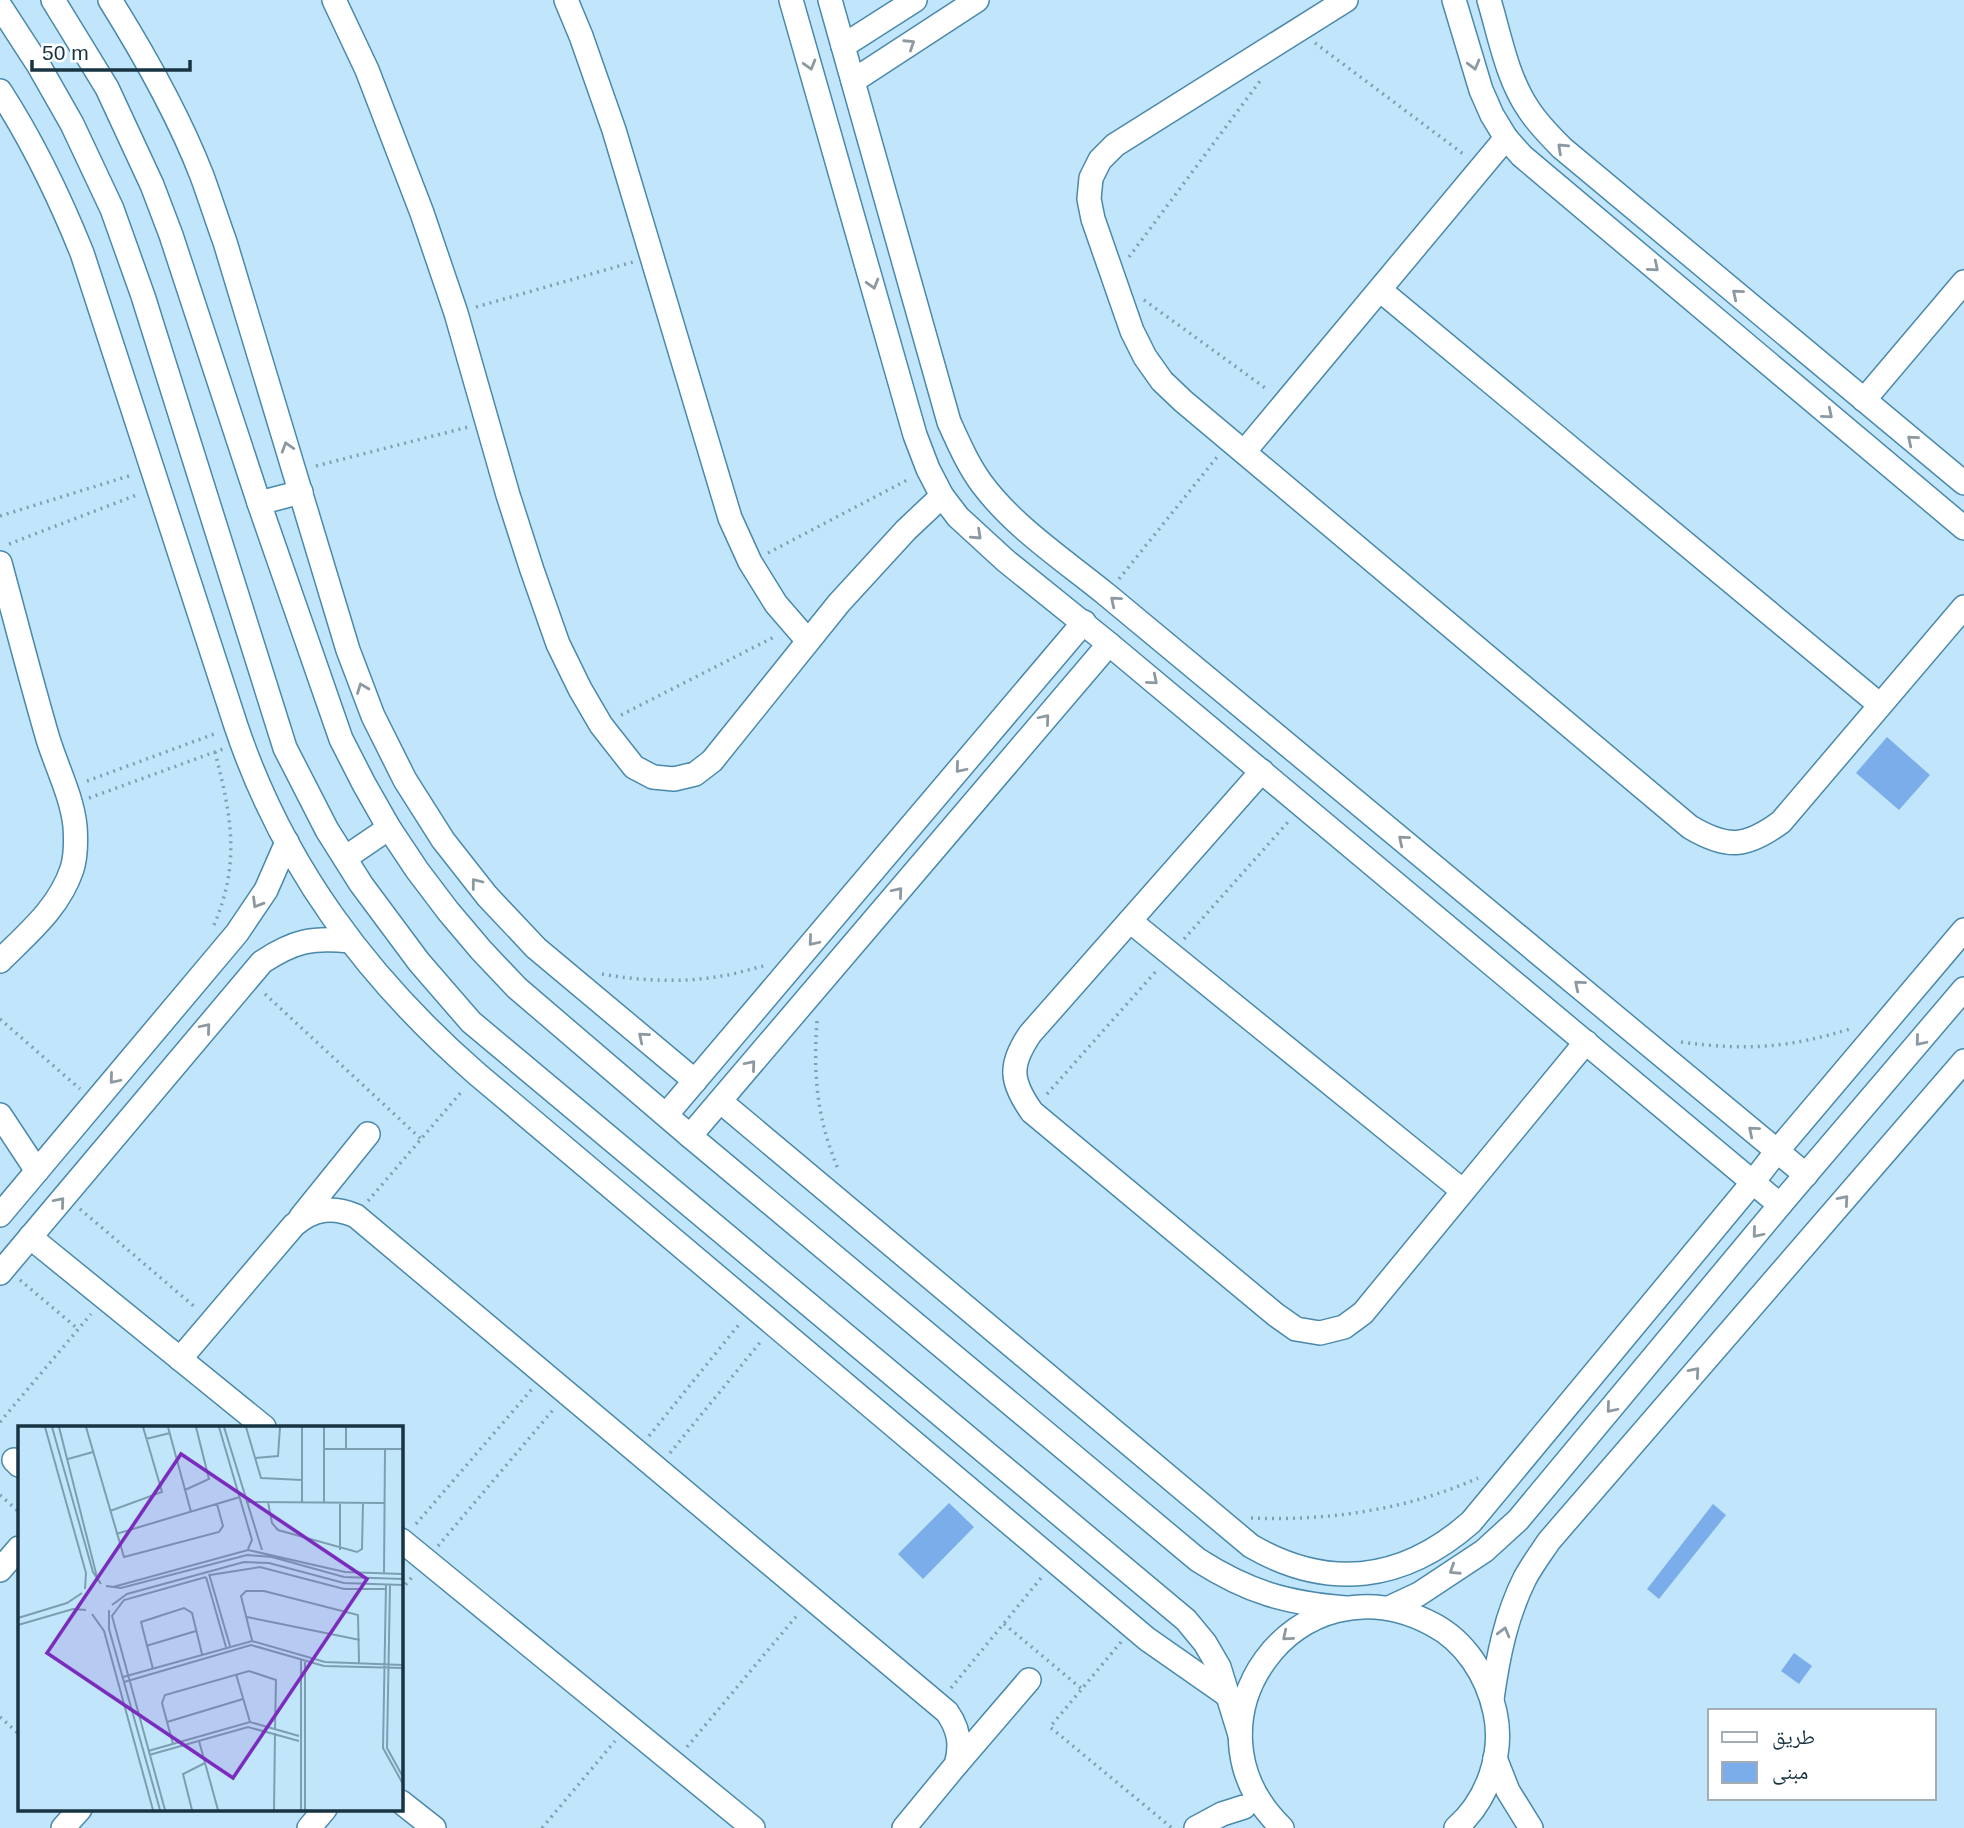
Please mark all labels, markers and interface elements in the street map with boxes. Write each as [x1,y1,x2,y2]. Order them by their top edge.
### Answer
scale bar [32,28,189,72]
one-way arrow [902,39,915,52]
text: 50 m [42,41,89,64]
one-way arrow [802,59,817,71]
one-way arrow [1466,59,1481,71]
one-way arrow [1557,144,1570,156]
one-way arrow [1646,259,1658,272]
one-way arrow [864,278,879,290]
one-way arrow [1732,290,1745,302]
one-way arrow [1820,405,1833,418]
one-way arrow [1907,436,1920,448]
one-way arrow [281,441,296,453]
one-way arrow [969,527,982,540]
one-way arrow [1110,597,1123,609]
one-way arrow [1144,672,1157,684]
one-way arrow [356,682,370,694]
one-way arrow [1037,714,1049,727]
one-way arrow [956,759,968,772]
one-way arrow [1399,836,1412,848]
one-way arrow [472,878,485,891]
one-way arrow [890,887,902,900]
one-way arrow [253,896,266,909]
one-way arrow [809,933,821,946]
one-way arrow [1574,981,1587,993]
one-way arrow [198,1023,210,1036]
one-way arrow [1916,1032,1928,1045]
one-way arrow [639,1033,652,1045]
one-way arrow [742,1060,755,1073]
one-way arrow [110,1071,122,1084]
one-way arrow [1749,1127,1762,1139]
one-way arrow [1836,1195,1848,1208]
one-way arrow [52,1197,64,1210]
one-way arrow [1752,1225,1765,1237]
one-way arrow [1687,1367,1700,1380]
one-way arrow [1607,1399,1619,1412]
inset map [18,1426,402,1811]
one-way arrow [1449,1562,1462,1575]
one-way arrow [1496,1626,1511,1638]
one-way arrow [1282,1628,1295,1640]
legend [1708,1709,1936,1800]
text: طريق [1772,1725,1815,1750]
text: مبنى [1772,1760,1808,1785]

